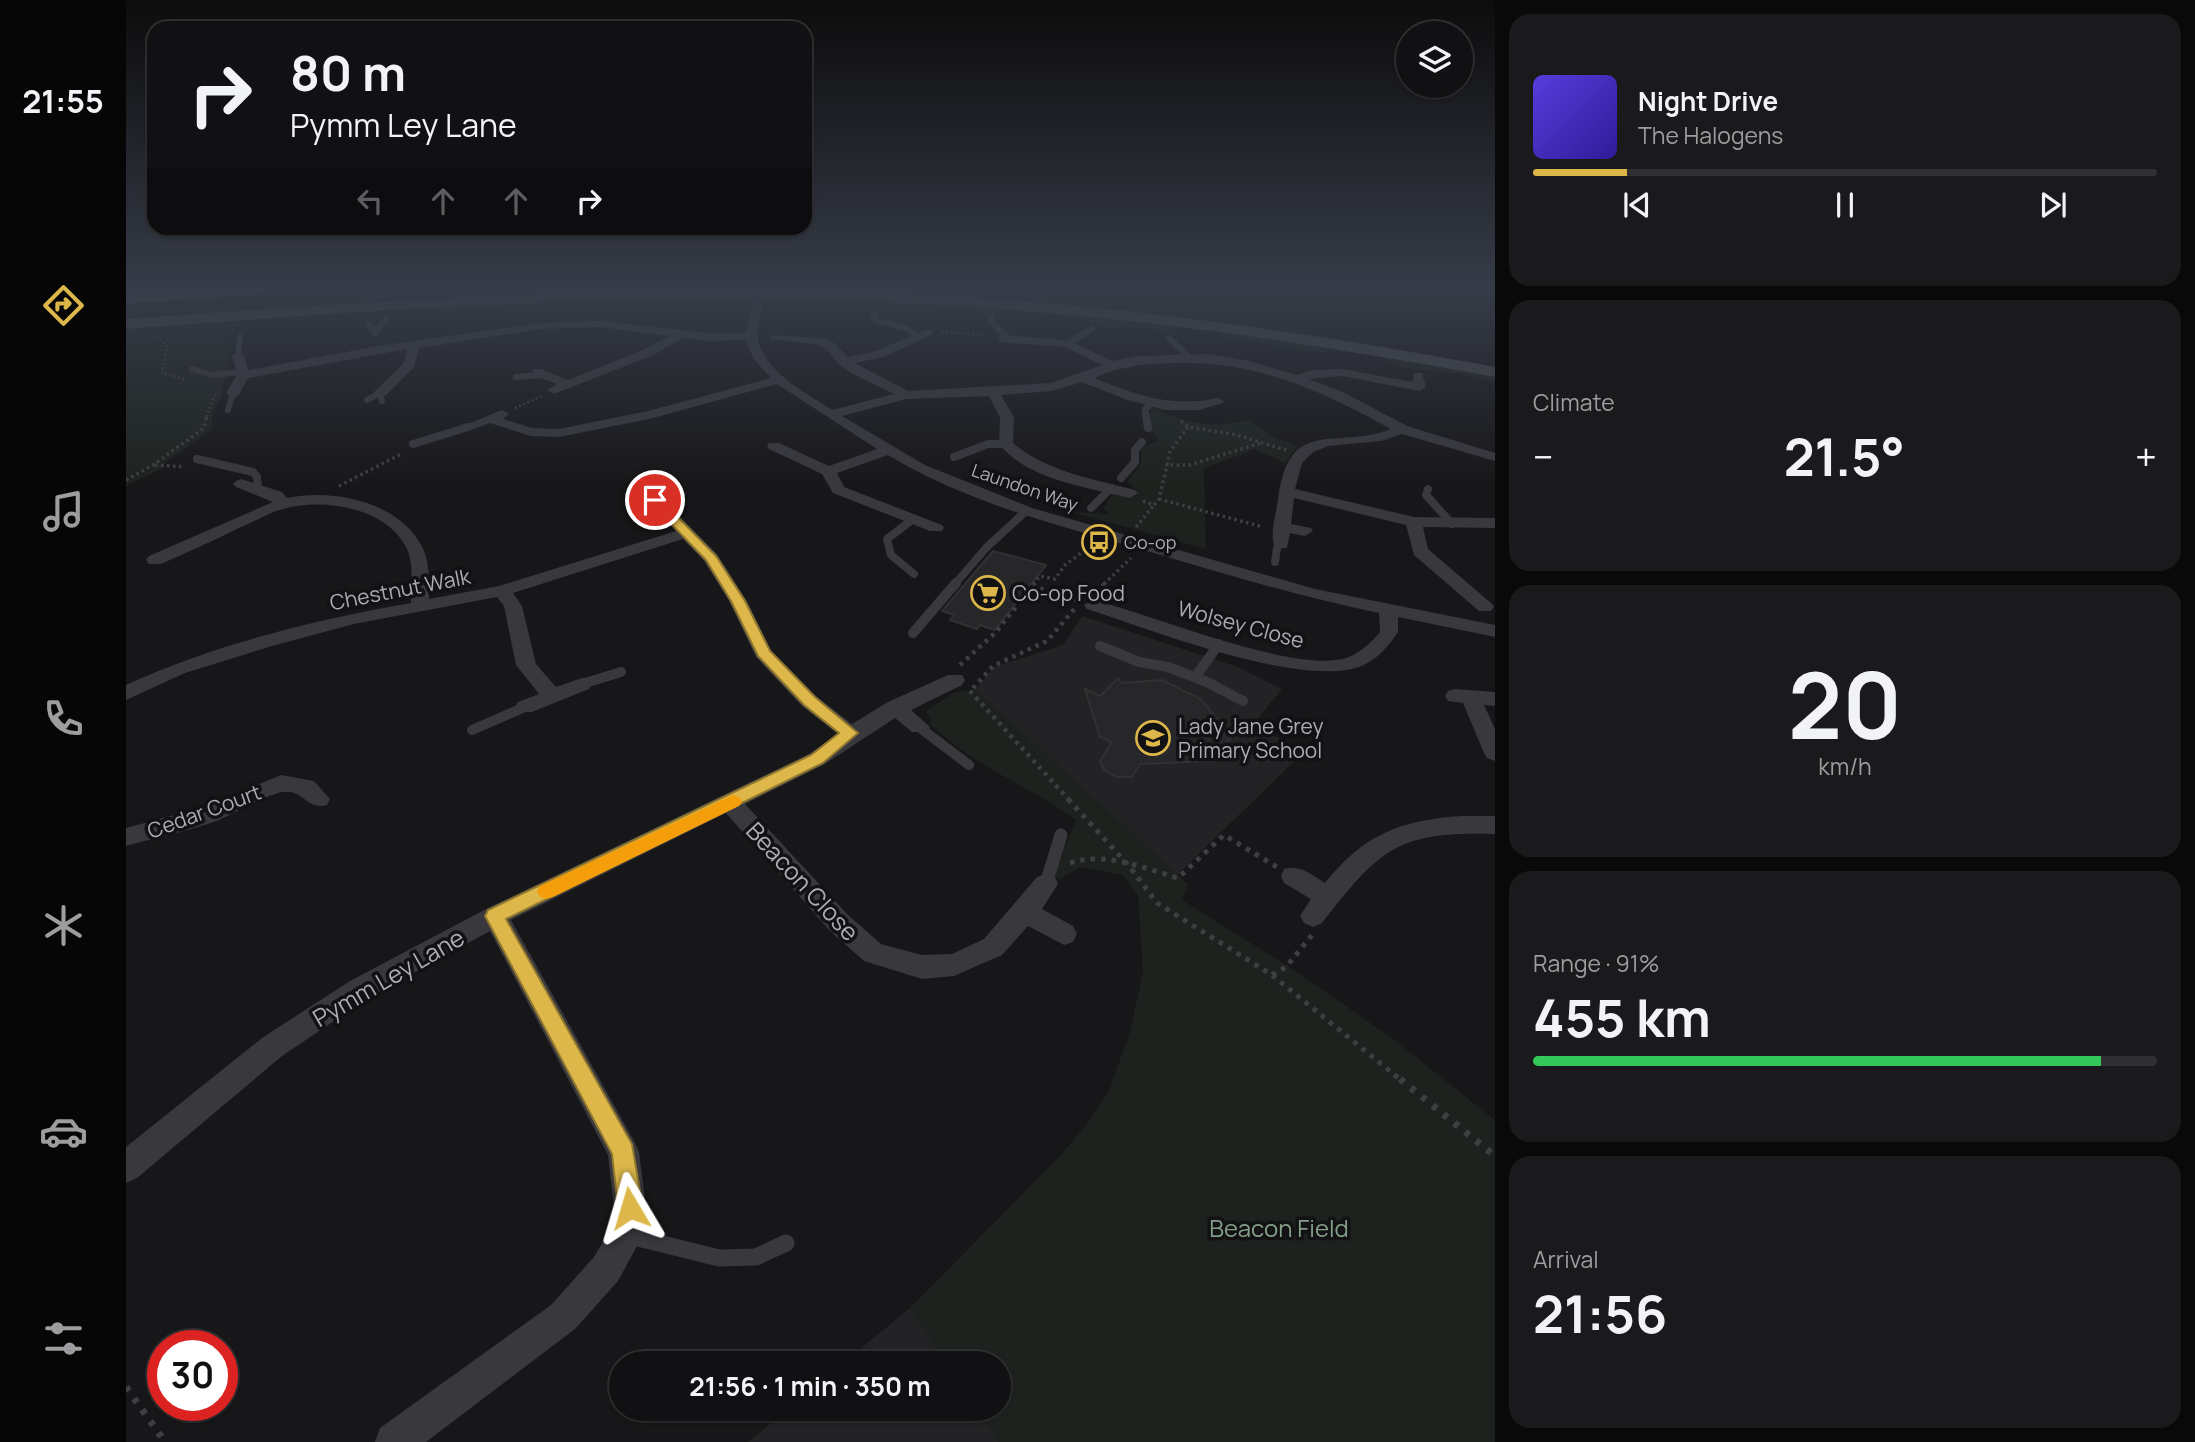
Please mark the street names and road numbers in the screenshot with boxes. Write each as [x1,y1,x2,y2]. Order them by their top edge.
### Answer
street label: Laundon Way [969,458,1082,517]
street label: Chestnut Walk [327,562,473,616]
street label: Wolsey Close [1175,594,1307,654]
street label: Cedar Court [143,777,265,845]
street label: Beacon Close [739,814,867,948]
street label: Pymm Ley Lane [306,920,470,1034]

